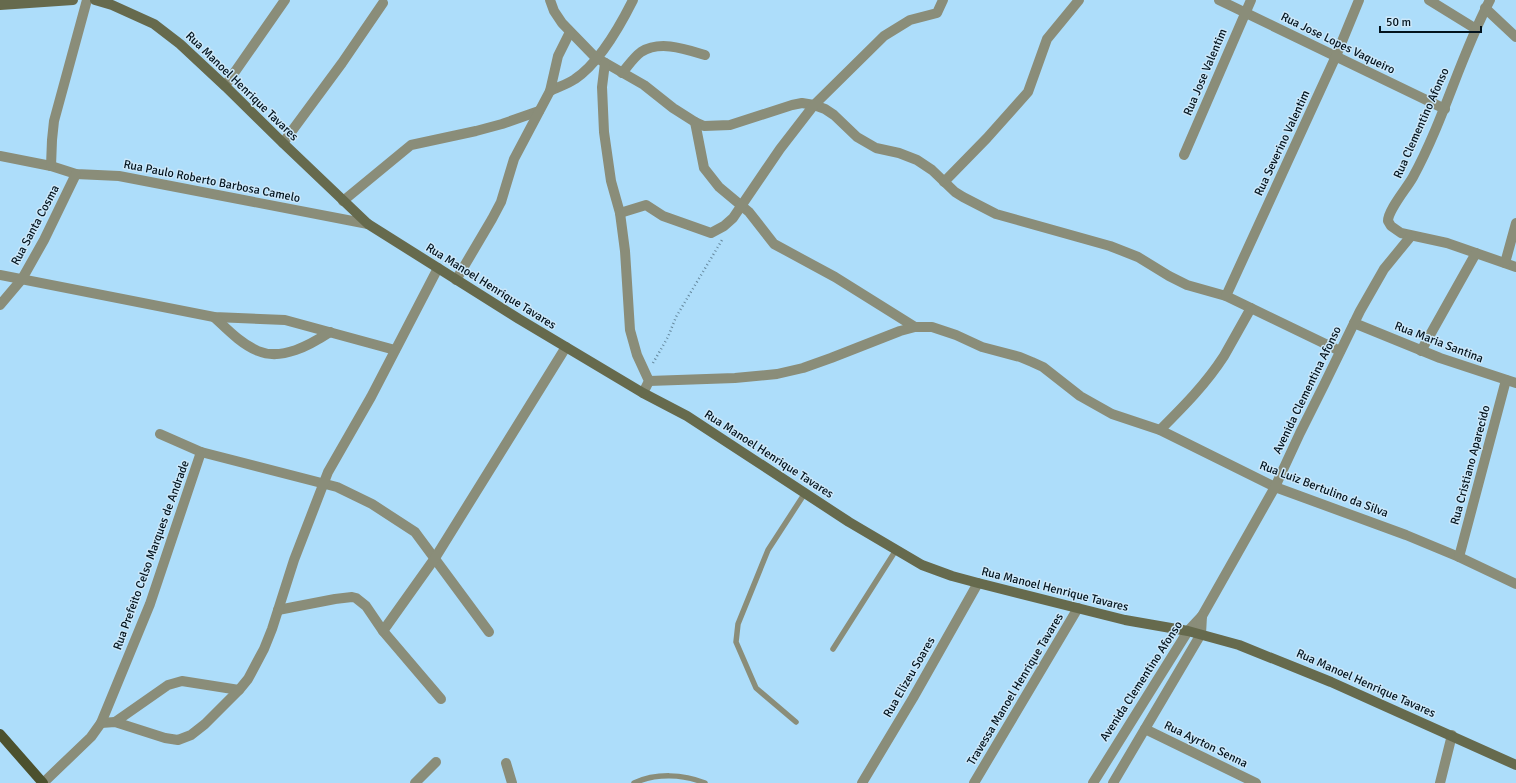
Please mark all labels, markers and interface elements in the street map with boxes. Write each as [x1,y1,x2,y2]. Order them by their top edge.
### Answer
scale bar [1380,8,1481,34]
street label: Rua Jose Lopes Vaqueiro [1278,9,1397,78]
text: 50 m [1386,15,1411,30]
street label: Rua Jose Valentim [1180,26,1231,118]
street label: Rua Manoel Henrique Tavares [182,29,301,144]
street label: Rua Clementino Afonso [1390,66,1453,181]
street label: Rua Severino Valentim [1251,88,1314,198]
street label: Rua Paulo Roberto Barbosa Camelo [122,157,302,206]
street label: Rua Santa Cosma [8,183,63,268]
street label: Rua Manoel Henrique Tavares [423,240,559,333]
street label: Rua Maria Santina [1392,319,1485,366]
street label: Avenida Clementina Afonso [1270,324,1345,457]
street label: Rua Cristiano Aparecido [1447,404,1494,527]
street label: Rua Manoel Henrique Tavares [701,407,836,502]
street label: Rua Prefeito Celso Marques de Andrade [110,458,193,652]
street label: Rua Luiz Bertulino da Silva [1257,458,1390,521]
street label: Rua Manoel Henrique Tavares [980,564,1130,615]
street label: Travessa Manoel Henrique Tavares [964,610,1067,768]
street label: Avenida Clementino Afonso [1097,618,1186,744]
street label: Rua Elizeu Soares [880,634,939,720]
street label: Rua Manoel Henrique Tavares [1294,646,1438,721]
street label: Rua Ayrton Senna [1162,718,1250,771]

